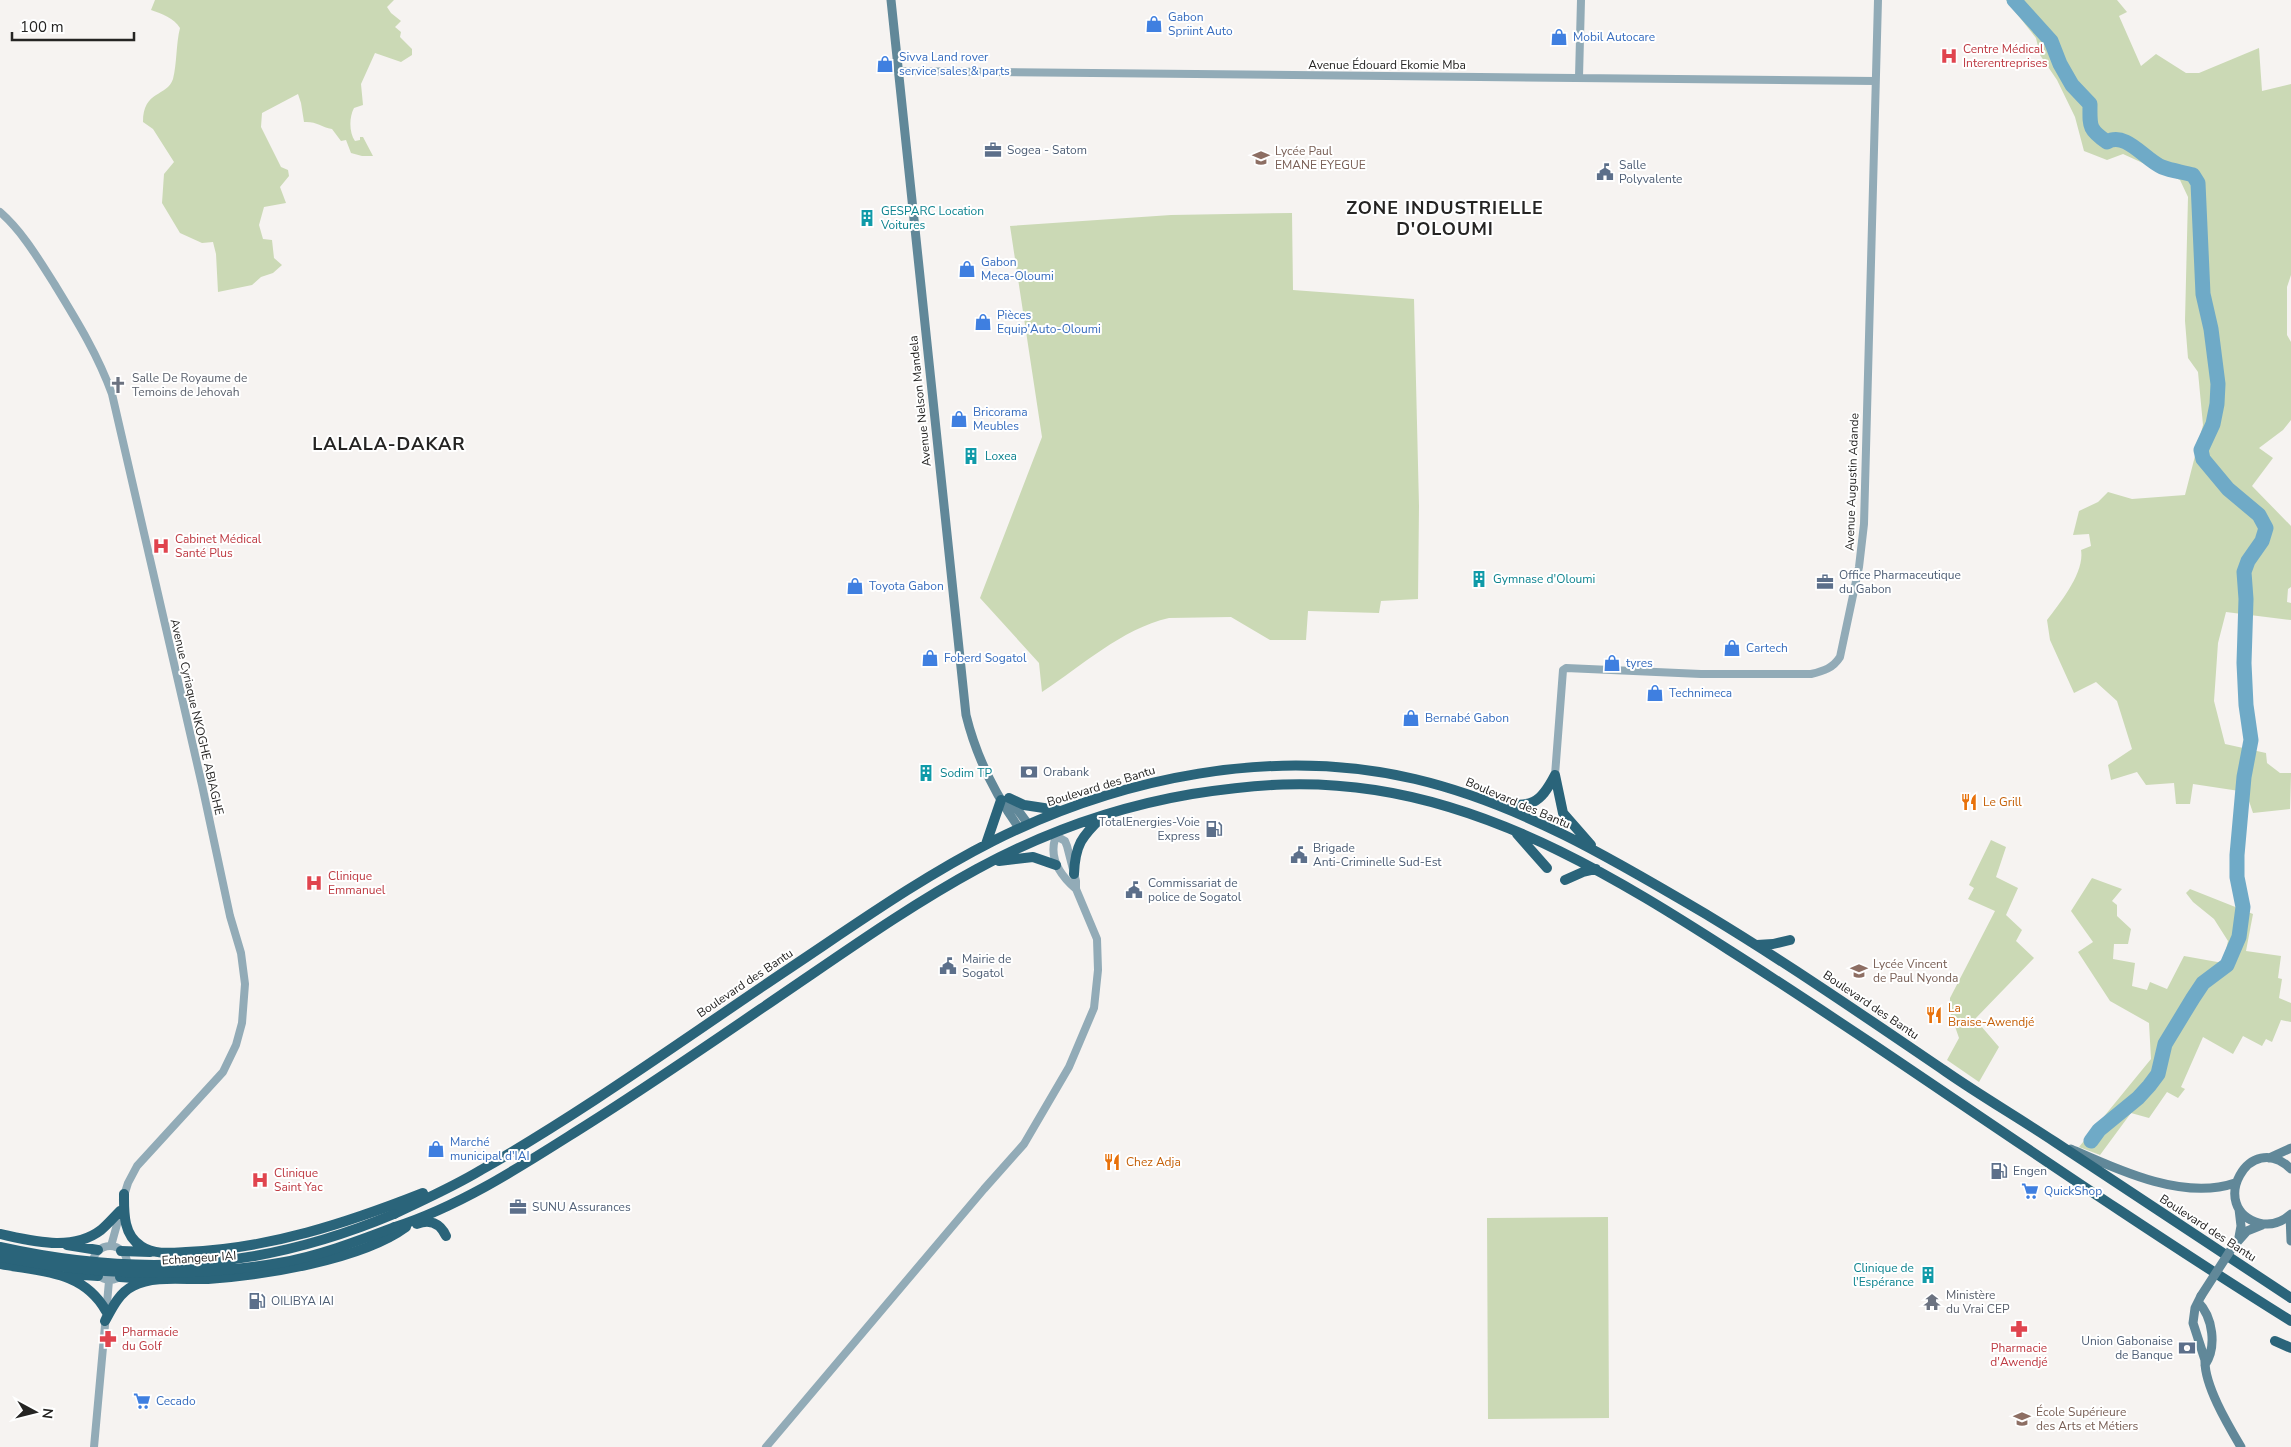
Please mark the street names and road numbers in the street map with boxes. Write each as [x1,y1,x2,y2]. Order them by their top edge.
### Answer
street label: Avenue Édouard Ekomie Mba [1308,57,1466,73]
street label: Avenue Nelson Mandela [905,335,935,467]
street label: Avenue Augustin Adande [1842,413,1862,551]
street label: Avenue Cyriaque NKOGHE ABIAGHE [167,617,227,817]
street label: Boulevard des Bantu [1045,762,1157,810]
street label: Boulevard des Bantu [1463,774,1573,832]
street label: Boulevard des Bantu [694,945,796,1021]
street label: Boulevard des Bantu [1820,967,1922,1043]
street label: Boulevard des Bantu [2156,1191,2260,1265]
street label: Echangeur IAI [161,1247,237,1269]

